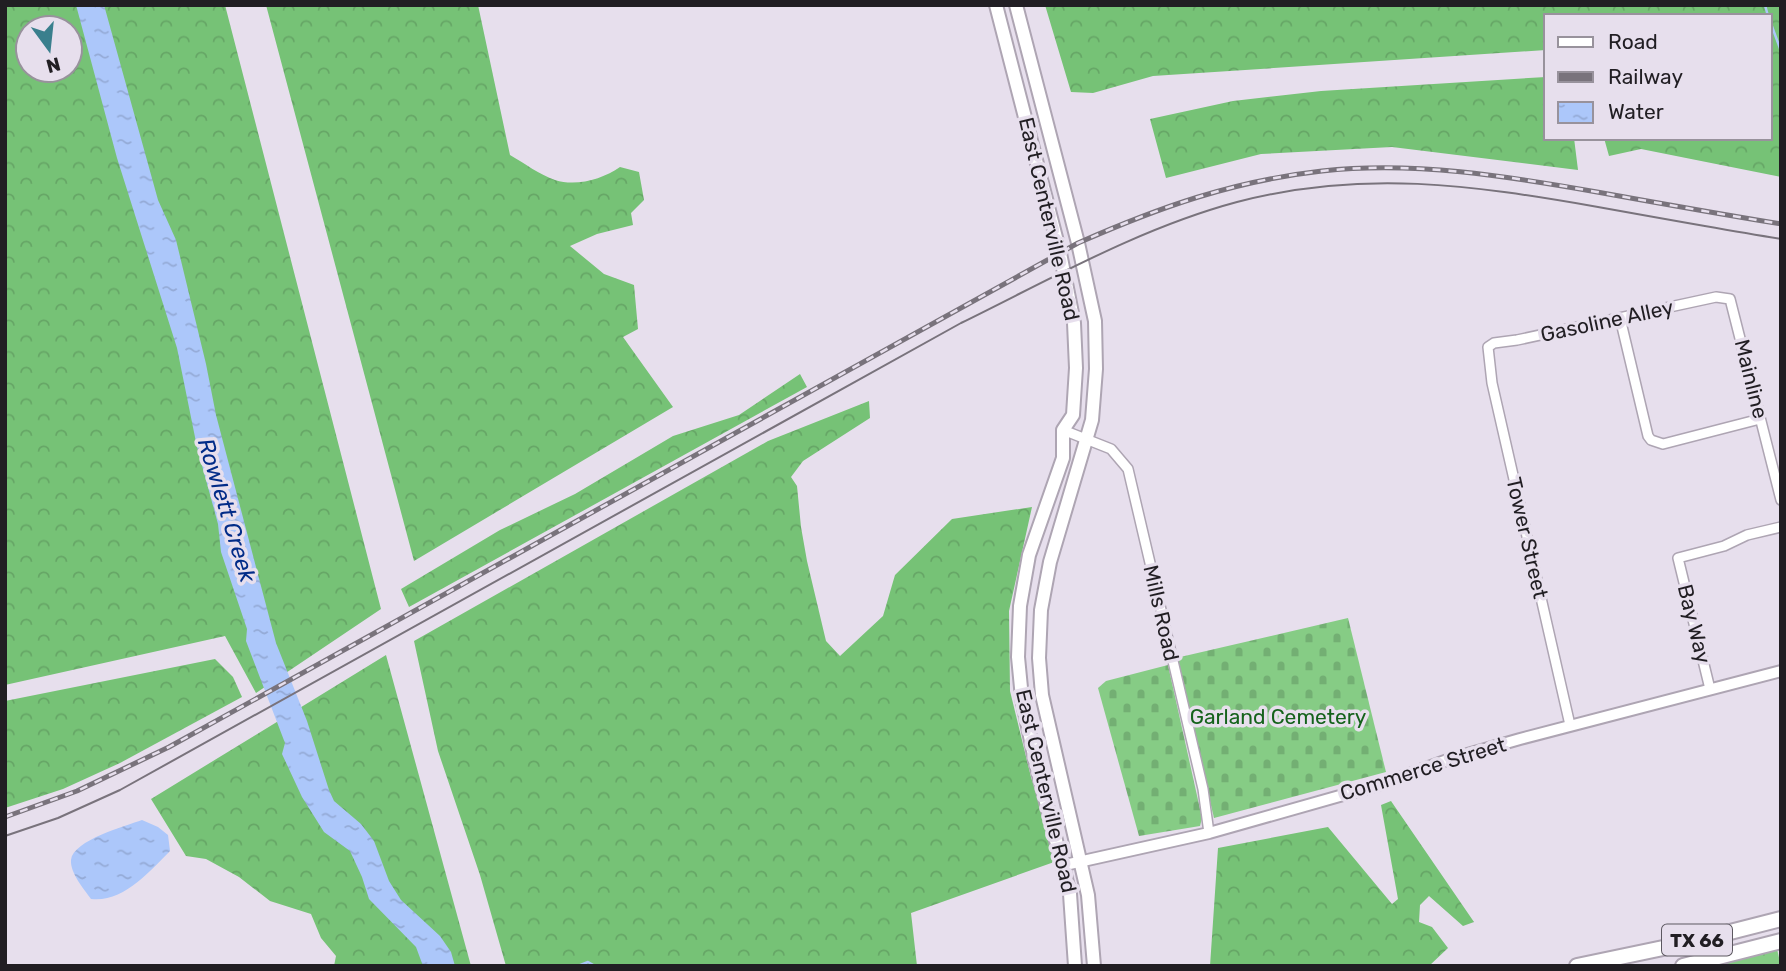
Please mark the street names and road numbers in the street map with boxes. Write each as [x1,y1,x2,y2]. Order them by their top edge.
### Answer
street label: East Centerville Road [1014,115,1085,323]
street label: Gasoline Alley [1538,294,1676,347]
street label: Mainline [1730,337,1773,421]
street label: Tower Street [1501,475,1554,601]
street label: Mills Road [1138,563,1185,663]
street label: Bay Way [1673,582,1716,666]
street label: East Centerville Road [1011,687,1082,895]
street label: Commerce Street [1337,731,1509,806]
road number: TX 66 [1662,924,1732,956]

